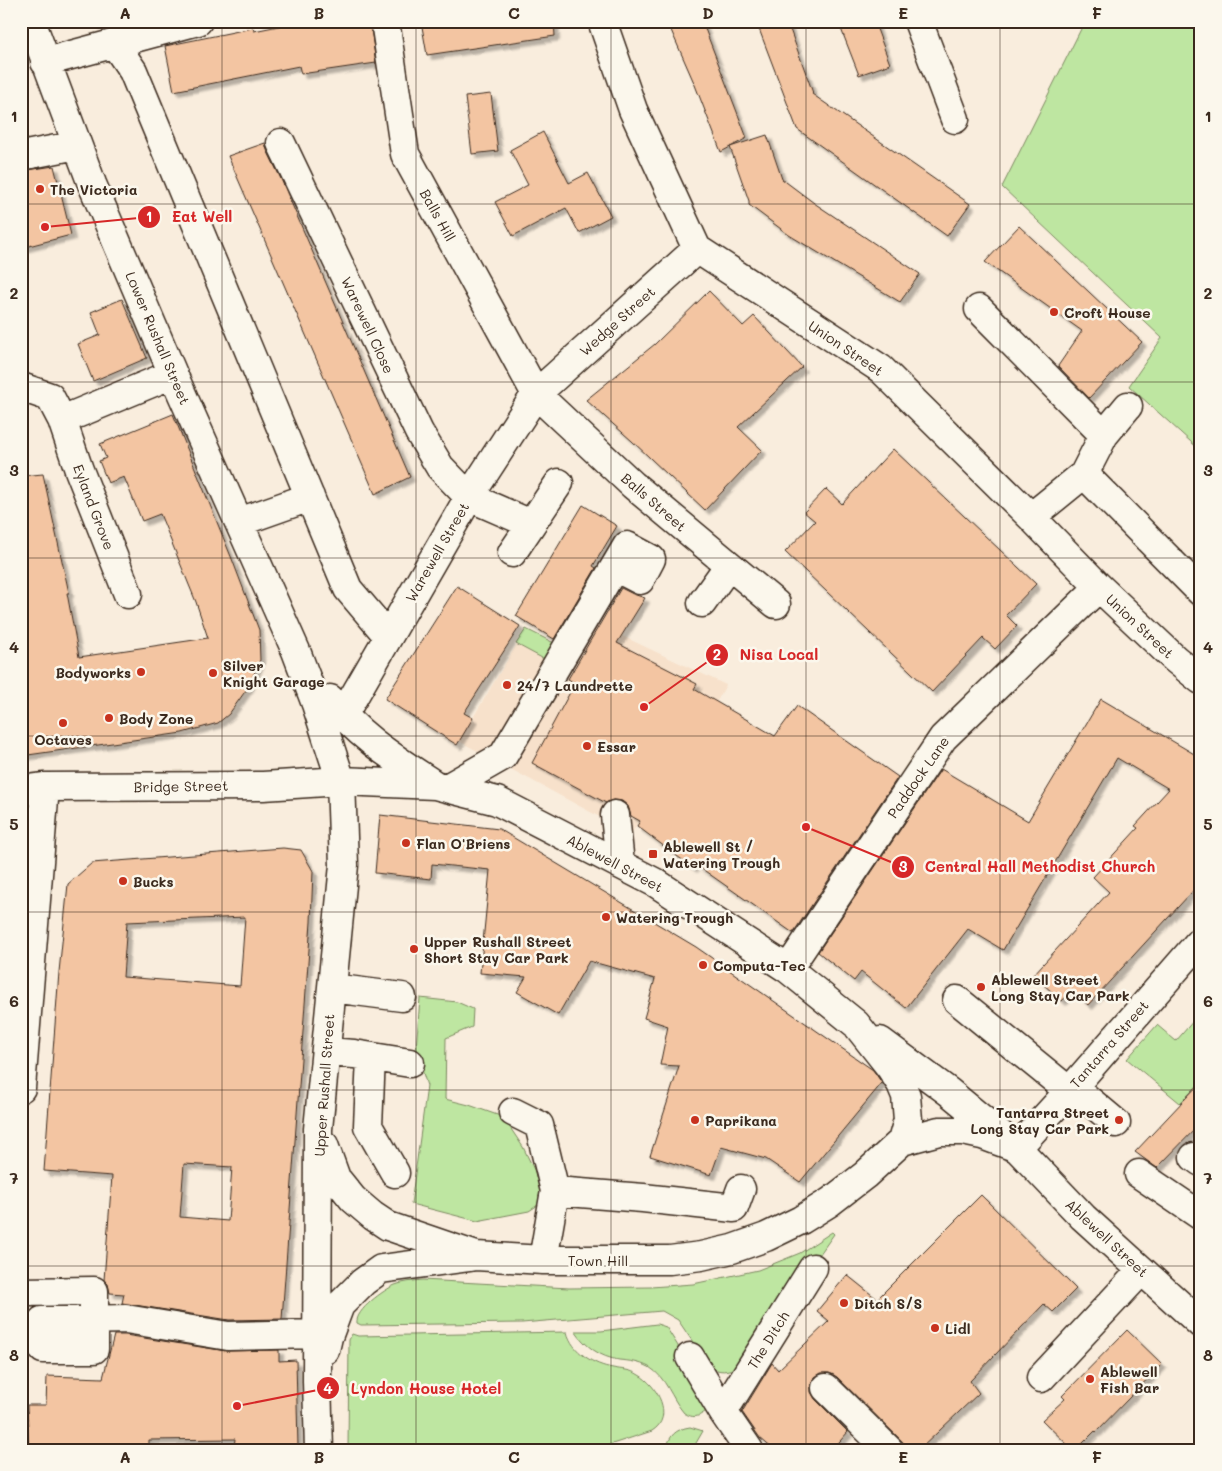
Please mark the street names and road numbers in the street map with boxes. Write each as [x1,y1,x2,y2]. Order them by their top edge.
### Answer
street label: Balls Hill [416,185,460,245]
street label: Lower Rushall Street [121,269,195,407]
street label: Warewell Close [337,273,399,377]
street label: Wedge Street [575,282,659,360]
street label: Union Street [805,316,887,380]
street label: Eyland Grove [69,461,119,553]
street label: Balls Street [617,468,691,536]
street label: Warewell Street [401,499,473,605]
street label: Union Street [1102,590,1178,662]
street label: Paddock Lane [883,732,953,822]
street label: Bridge Street [133,776,229,796]
street label: Ablewell Street [564,830,666,896]
street label: Tantarra Street [1065,996,1153,1092]
street label: Upper Rushall Street [310,1013,338,1157]
street label: Ablewell Street [1062,1195,1152,1281]
street label: Town Hill [568,1251,628,1270]
street label: The Ditch [743,1307,793,1373]

